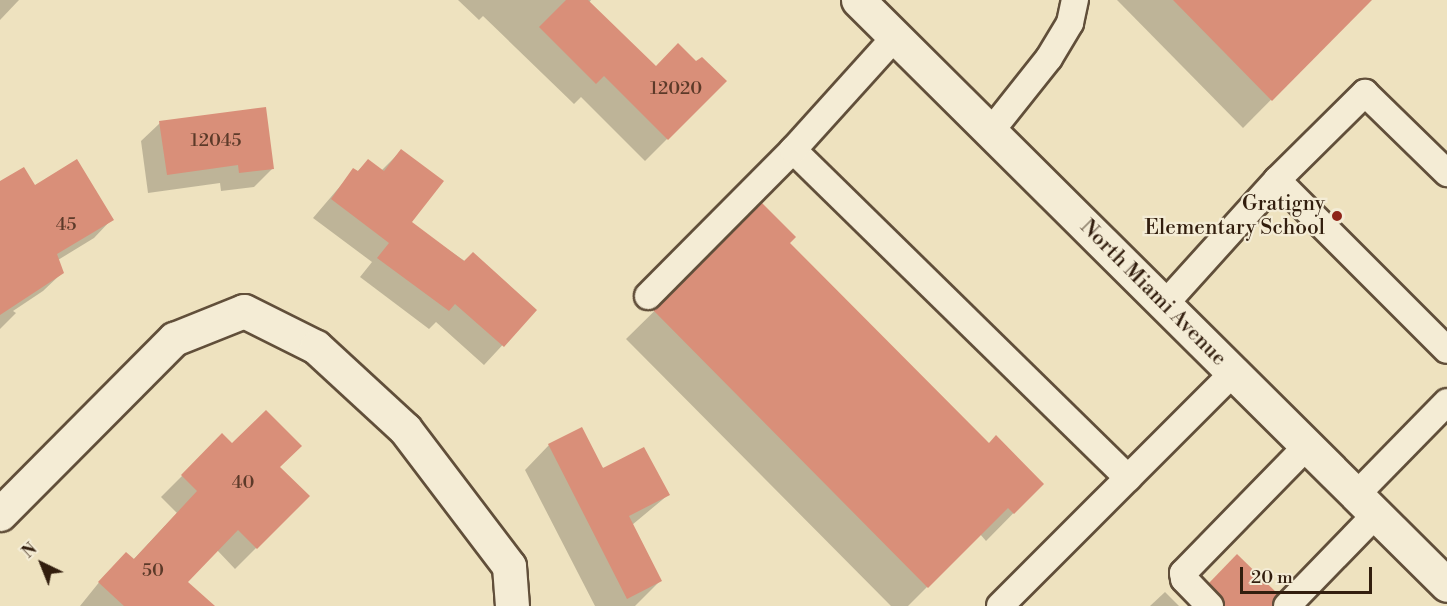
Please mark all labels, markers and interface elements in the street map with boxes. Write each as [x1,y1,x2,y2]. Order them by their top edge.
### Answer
house number: 12020 [650,78,702,100]
house number: 12045 [191,130,241,152]
place label: Gratigny Elementary School [1145,191,1325,241]
marker: Gratigny Elementary School [1330,209,1344,223]
house number: 45 [56,214,76,236]
street label: North Miami Avenue [1075,215,1231,371]
house number: 40 [232,472,254,494]
north arrow [12,534,72,594]
text: N [18,539,41,562]
scale bar [1243,555,1375,593]
house number: 50 [142,560,164,582]
text: 20 m [1251,566,1293,589]

